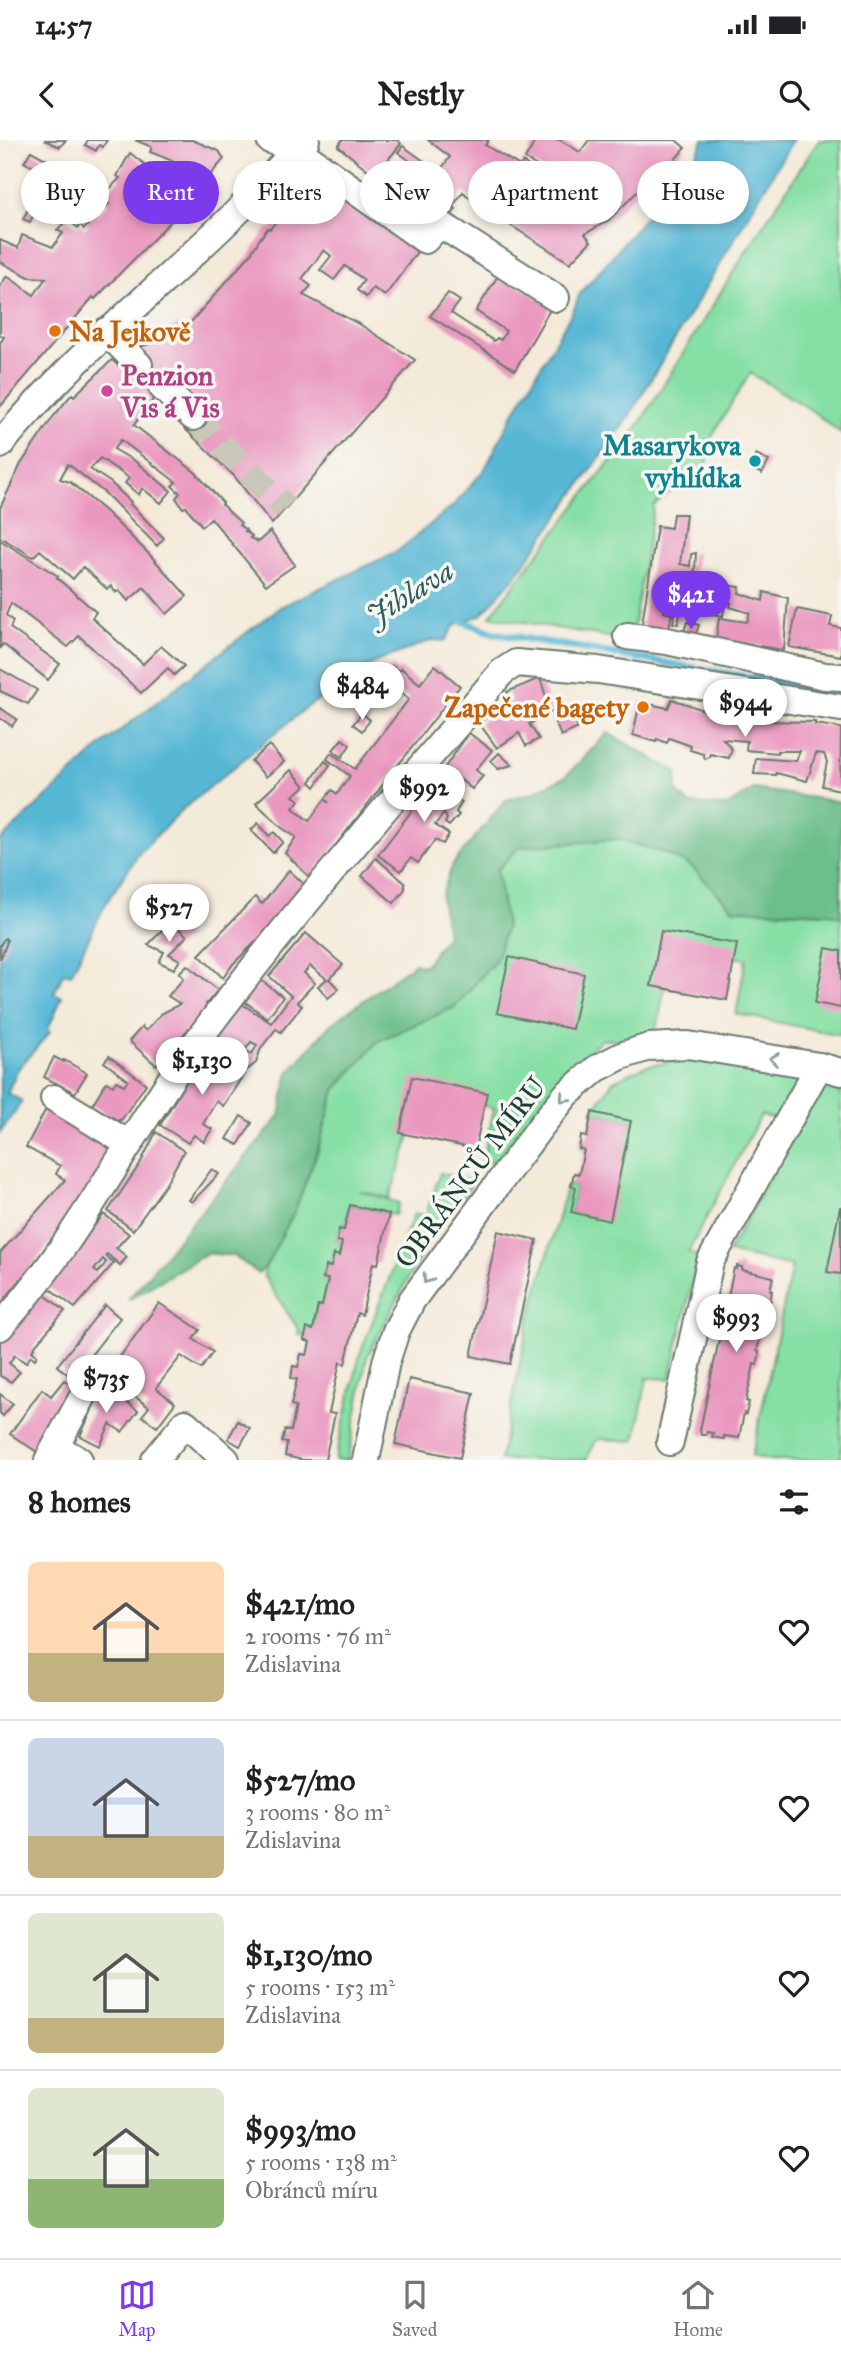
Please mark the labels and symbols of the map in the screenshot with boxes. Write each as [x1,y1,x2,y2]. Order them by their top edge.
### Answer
place label: Na Jejkově [69,314,191,349]
marker: Na Jejkově [47,323,63,339]
place label: Penzion Vis á Vis [120,358,220,425]
marker: Penzion Vis á Vis [99,383,115,399]
place label: Masarykova vyhlídka [603,428,742,495]
marker: Masarykova vyhlídka [747,453,763,469]
water label: Jihlava [358,553,460,635]
pin: $421 [650,572,732,631]
pin: $484 [321,662,403,722]
pin: $944 [704,680,786,739]
place label: Zapečené bagety [445,690,630,725]
marker: Zapečené bagety [635,699,651,715]
pin: $992 [383,764,465,824]
pin: $527 [128,884,210,944]
pin: $1,130 [145,1038,259,1097]
one-way arrow [768,1052,780,1067]
street label: OBRÁNCŮ MÍRU [387,1069,554,1275]
one-way arrow [560,1090,572,1103]
one-way arrow [422,1271,435,1284]
pin: $993 [695,1294,777,1354]
pin: $735 [65,1356,147,1415]

